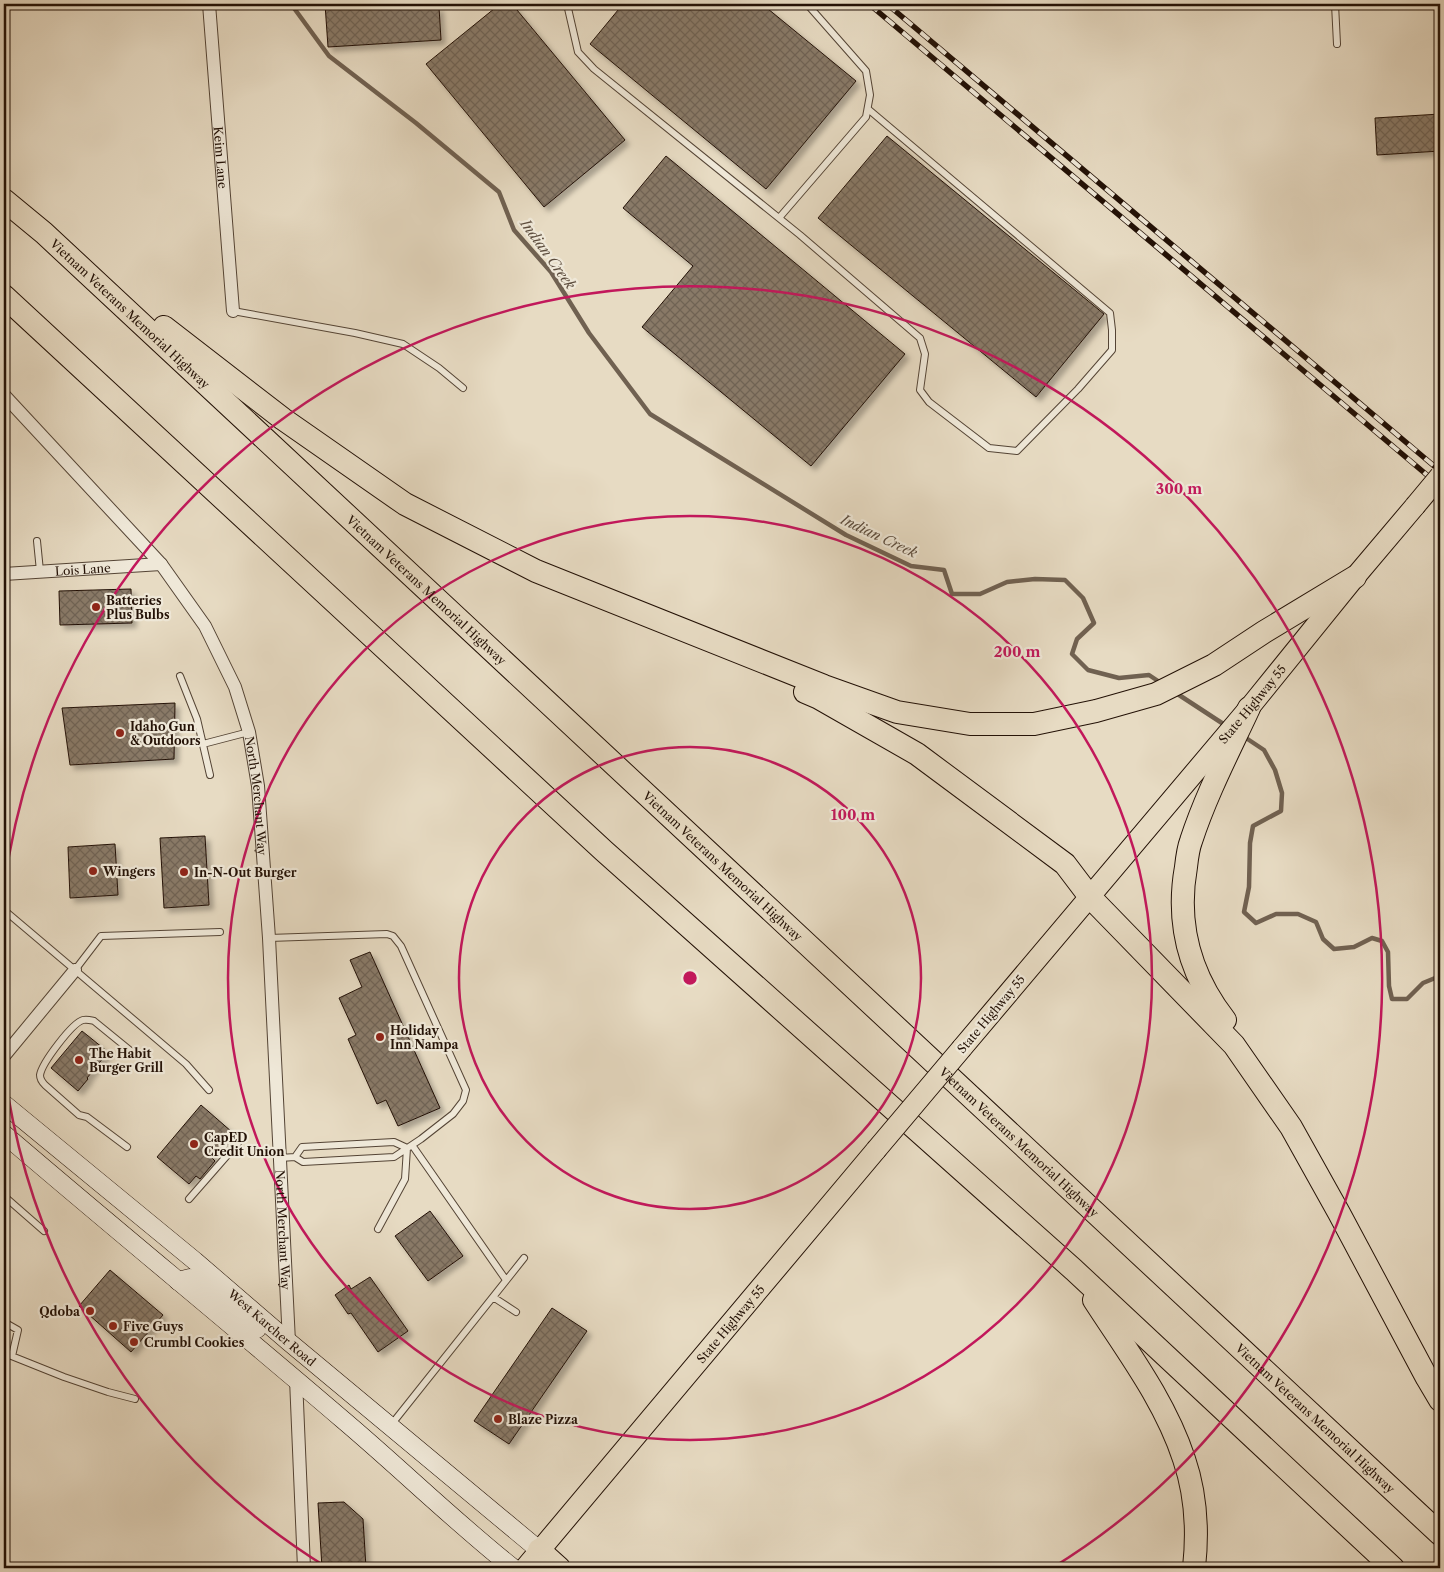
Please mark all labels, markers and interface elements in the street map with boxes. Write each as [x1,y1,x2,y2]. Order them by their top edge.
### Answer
street label: Keim Lane [211,126,231,189]
water label: Indian Creek [516,214,580,293]
street label: Vietnam Veterans Memorial Highway [47,235,214,392]
text: 300 m [1156,479,1202,498]
water label: Indian Creek [837,510,921,562]
street label: Vietnam Veterans Memorial Highway [343,511,510,668]
street label: Lois Lane [55,560,111,578]
place label: Batteries Plus Bulbs [106,593,170,622]
marker: Batteries Plus Bulbs [90,601,102,613]
text: 200 m [994,642,1040,661]
street label: State Highway 55 [1215,661,1289,746]
place label: Idaho Gun & Outdoors [130,719,201,748]
marker: Idaho Gun & Outdoors [114,727,126,739]
street label: North Merchant Way [242,735,271,856]
street label: Vietnam Veterans Memorial Highway [639,787,806,944]
text: 100 m [831,805,875,824]
place label: Wingers [102,864,156,879]
marker: Wingers [87,865,99,877]
place label: In-N-Out Burger [194,865,297,880]
marker: In-N-Out Burger [178,866,190,878]
centre of rings [681,969,699,987]
street label: State Highway 55 [954,972,1028,1056]
place label: Holiday Inn Nampa [390,1023,460,1052]
marker: Holiday Inn Nampa [374,1031,386,1043]
place label: The Habit Burger Grill [89,1046,163,1075]
marker: The Habit Burger Grill [73,1054,85,1066]
street label: Vietnam Veterans Memorial Highway [936,1063,1102,1220]
place label: CapED Credit Union [204,1130,285,1159]
marker: CapED Credit Union [188,1138,200,1150]
street label: North Merchant Way [273,1169,294,1290]
street label: State Highway 55 [693,1281,767,1366]
street label: West Karcher Road [225,1285,320,1369]
place label: Qdoba [39,1304,81,1319]
marker: Qdoba [84,1305,96,1317]
place label: Five Guys [123,1319,184,1334]
marker: Five Guys [107,1320,119,1332]
place label: Crumbl Cookies [144,1335,245,1350]
marker: Crumbl Cookies [128,1336,140,1348]
street label: Vietnam Veterans Memorial Highway [1232,1339,1399,1496]
place label: Blaze Pizza [508,1412,579,1427]
marker: Blaze Pizza [492,1413,504,1425]

